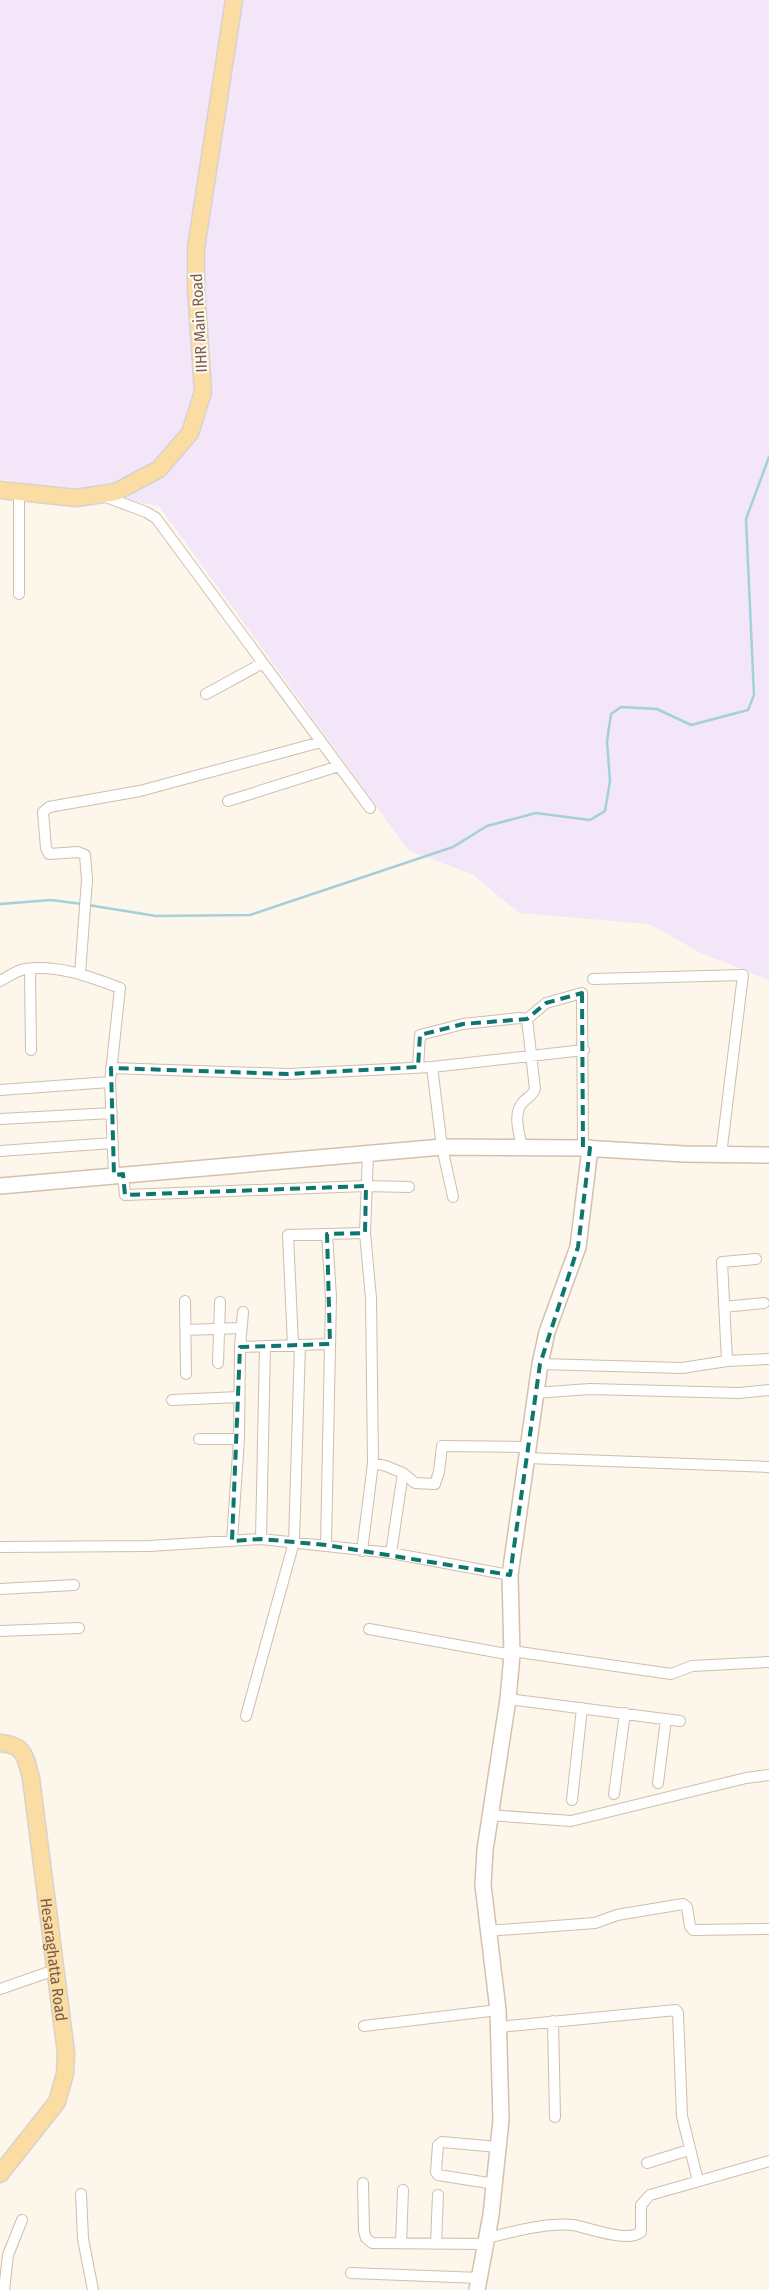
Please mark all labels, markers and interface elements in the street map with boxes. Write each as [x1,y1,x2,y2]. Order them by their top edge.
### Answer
street label: IIHR Main Road [187,273,211,373]
street label: Hesaraghatta Road [37,1897,71,2022]

